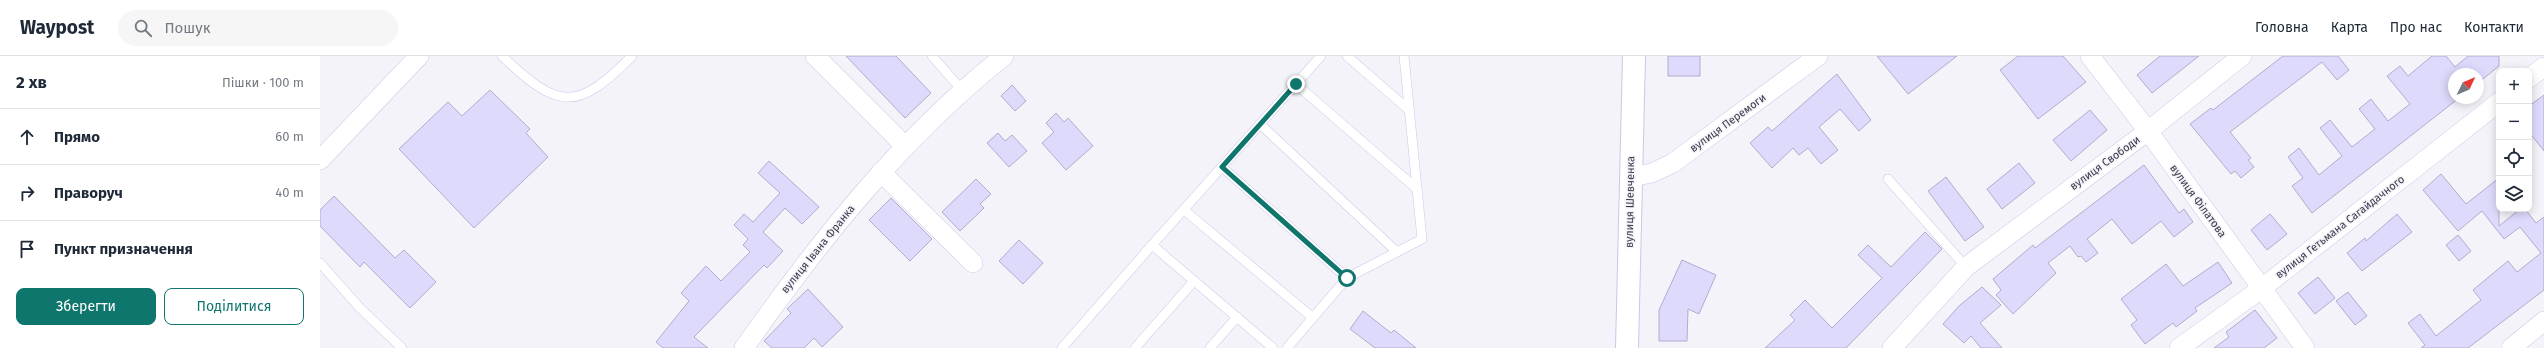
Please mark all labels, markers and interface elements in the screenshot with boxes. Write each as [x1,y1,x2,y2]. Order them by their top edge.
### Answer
search box [118,10,398,46]
text: Waypost [20,16,94,39]
icon: search [132,17,154,39]
text: Пошук [164,19,210,37]
text: Головна [2255,19,2309,36]
text: Карта [2331,19,2368,36]
text: Про нас [2390,19,2442,36]
text: Контакти [2464,19,2524,36]
north arrow [2448,68,2484,104]
map controls [2496,68,2532,212]
button: + [2496,68,2532,104]
text: 2 хв [16,72,47,93]
text: Пішки · 100 m [222,75,304,90]
route end [1287,75,1305,93]
street label: вулиця Перемоги [1687,91,1769,155]
button: − [2496,104,2532,140]
icon: ahead [16,126,38,148]
text: Прямо [54,128,100,146]
text: 60 m [275,129,304,144]
street label: вулиця Свободи [2067,133,2143,193]
button: locate [2496,140,2532,176]
street label: вулиця Шевченка [1623,156,1637,248]
street label: вулиця Філатова [2167,162,2229,240]
street label: вулиця Гетьмана Сагайдачного [2273,173,2407,281]
button: layers [2496,176,2532,212]
icon: right [16,182,38,204]
text: Праворуч [54,184,123,202]
text: 40 m [275,185,304,200]
street label: вулиця Івана Франка [778,202,858,296]
icon: arrive [16,238,38,260]
text: Пункт призначення [54,240,193,258]
route start [1338,269,1356,287]
button: Зберегти [16,288,156,325]
button: Поділитися [164,288,304,325]

